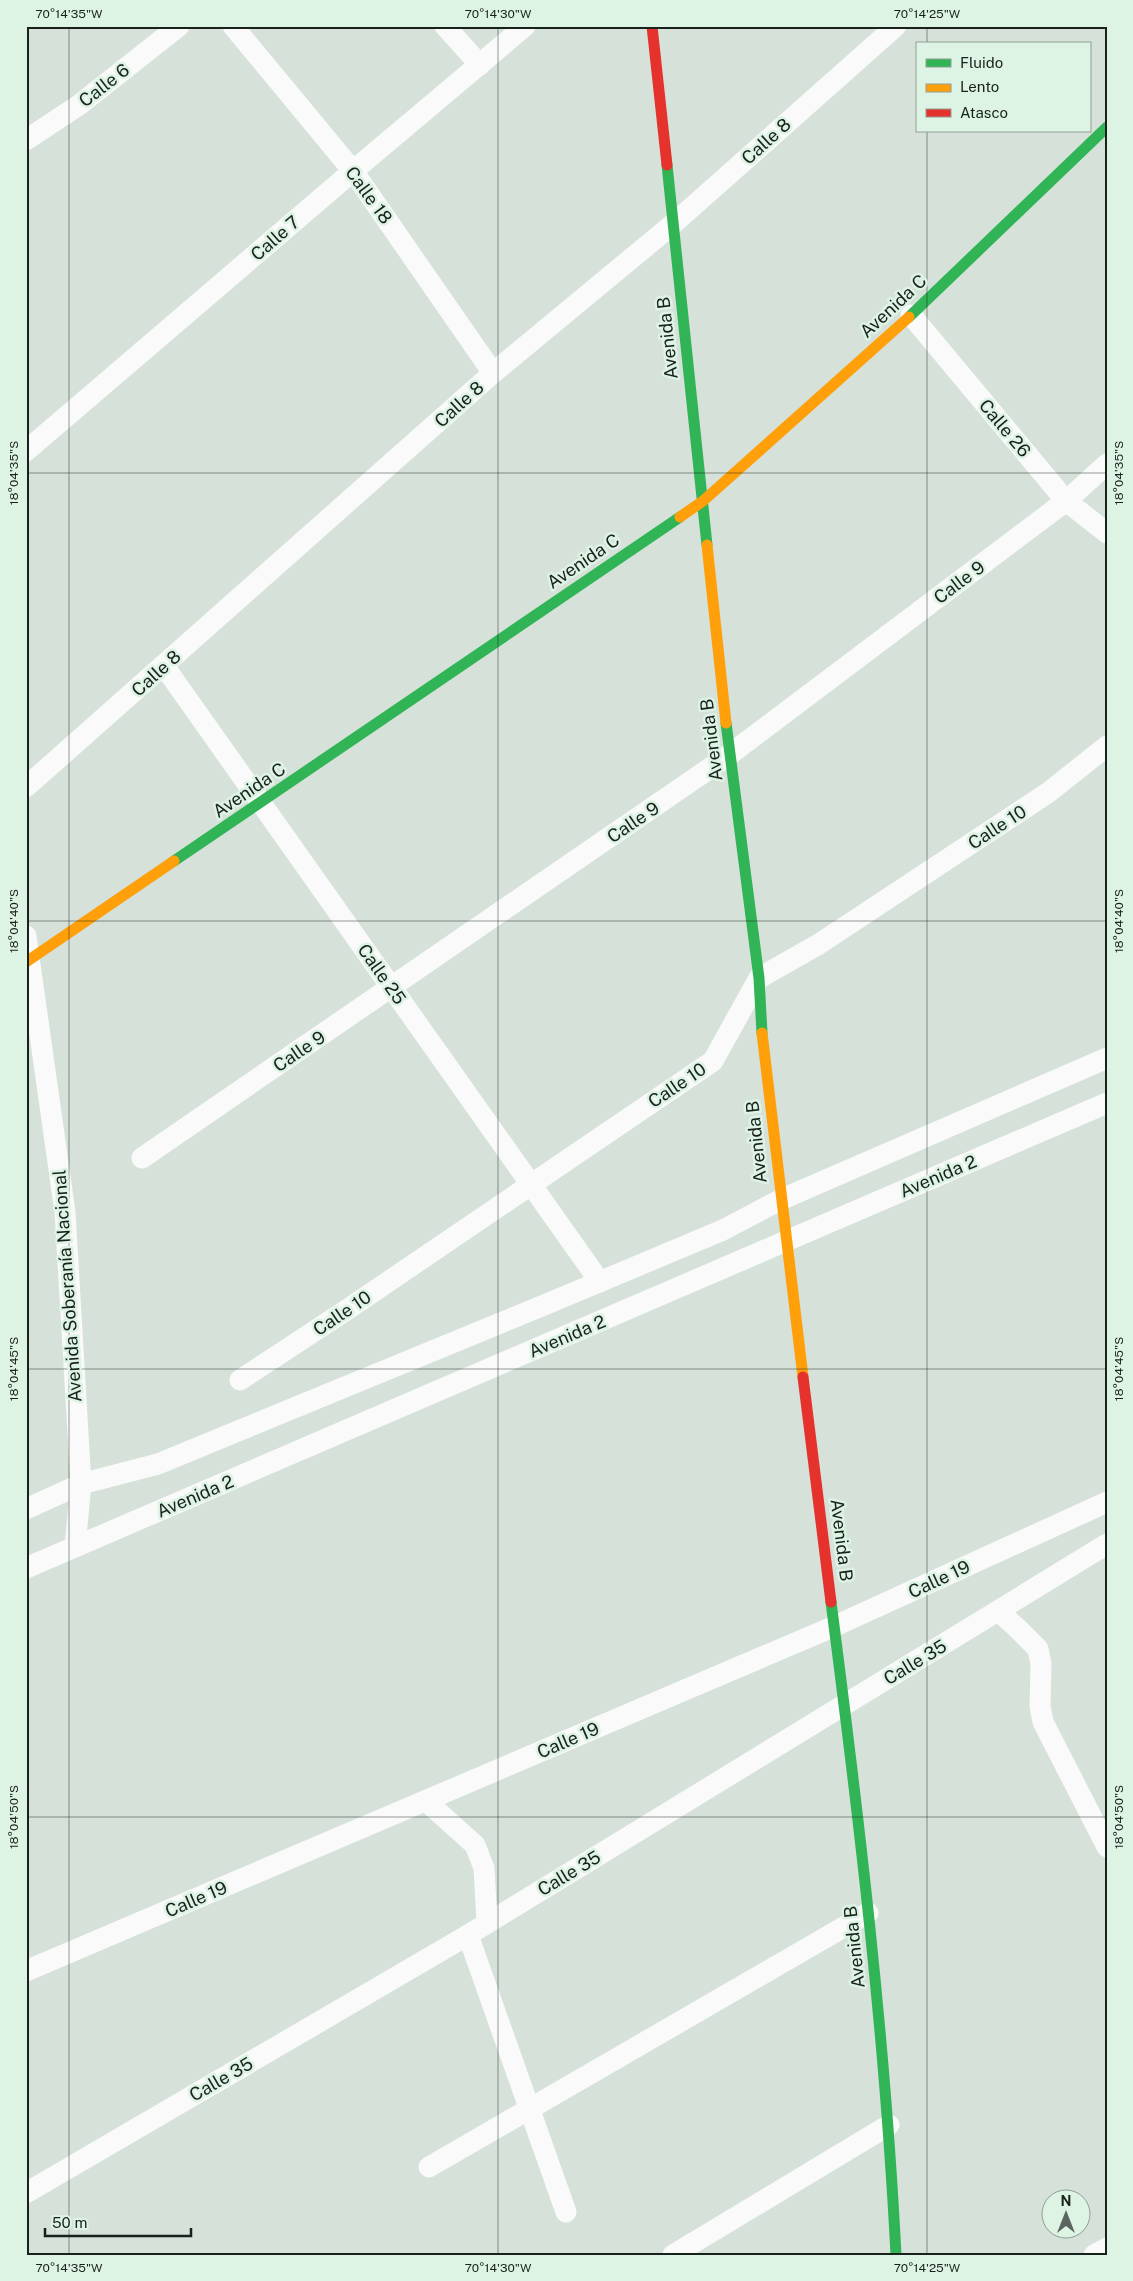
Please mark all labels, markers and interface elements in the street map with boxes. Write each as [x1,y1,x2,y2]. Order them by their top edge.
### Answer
text: 70°14'35"W [35,7,103,21]
text: 70°14'30"W [465,7,532,21]
text: 70°14'25"W [894,7,961,21]
legend [916,42,1090,132]
text: Fluido [960,54,1003,71]
street label: Calle 6 [75,59,133,111]
text: Lento [960,78,999,95]
text: Atasco [960,104,1008,121]
street label: Calle 8 [737,114,795,168]
street label: Calle 18 [341,162,397,228]
street label: Calle 7 [246,211,304,265]
street label: Avenida C [855,270,931,342]
street label: Avenida B [652,296,682,380]
street label: Calle 8 [430,377,488,431]
street label: Calle 26 [975,395,1035,461]
text: 18°04'35"S [7,441,21,505]
text: 18°04'35"S [1112,441,1126,505]
street label: Avenida C [543,529,623,593]
street label: Calle 9 [929,556,989,608]
street label: Calle 8 [127,646,185,700]
street label: Avenida B [696,698,726,782]
street label: Avenida C [209,758,289,822]
street label: Calle 9 [603,797,663,847]
street label: Calle 10 [964,800,1030,854]
text: 18°04'40"S [7,889,21,953]
text: 18°04'40"S [1112,889,1126,953]
street label: Calle 25 [354,940,410,1008]
street label: Calle 9 [269,1026,329,1076]
street label: Calle 10 [644,1058,710,1112]
street label: Avenida B [741,1100,771,1184]
street label: Avenida 2 [896,1150,980,1202]
street label: Avenida Soberanía Nacional [48,1169,86,1403]
street label: Calle 10 [309,1286,375,1340]
street label: Avenida 2 [525,1310,609,1362]
text: 18°04'45"S [7,1337,21,1401]
text: 18°04'45"S [1112,1337,1126,1401]
street label: Avenida 2 [153,1470,237,1522]
street label: Avenida B [827,1498,857,1582]
street label: Calle 19 [905,1556,973,1602]
street label: Calle 35 [880,1635,950,1689]
street label: Calle 19 [534,1718,602,1762]
text: 18°04'50"S [7,1785,21,1849]
text: 18°04'50"S [1112,1785,1126,1849]
street label: Calle 35 [534,1846,604,1900]
street label: Calle 19 [162,1877,230,1921]
street label: Avenida B [839,1905,869,1989]
street label: Calle 35 [186,2052,256,2106]
north arrow [1040,2188,1090,2238]
text: N [1061,2193,1071,2209]
scale bar [45,2206,191,2238]
text: 50 m [52,2214,87,2231]
text: 70°14'35"W [35,2261,103,2275]
text: 70°14'30"W [465,2261,532,2275]
text: 70°14'25"W [894,2261,961,2275]

